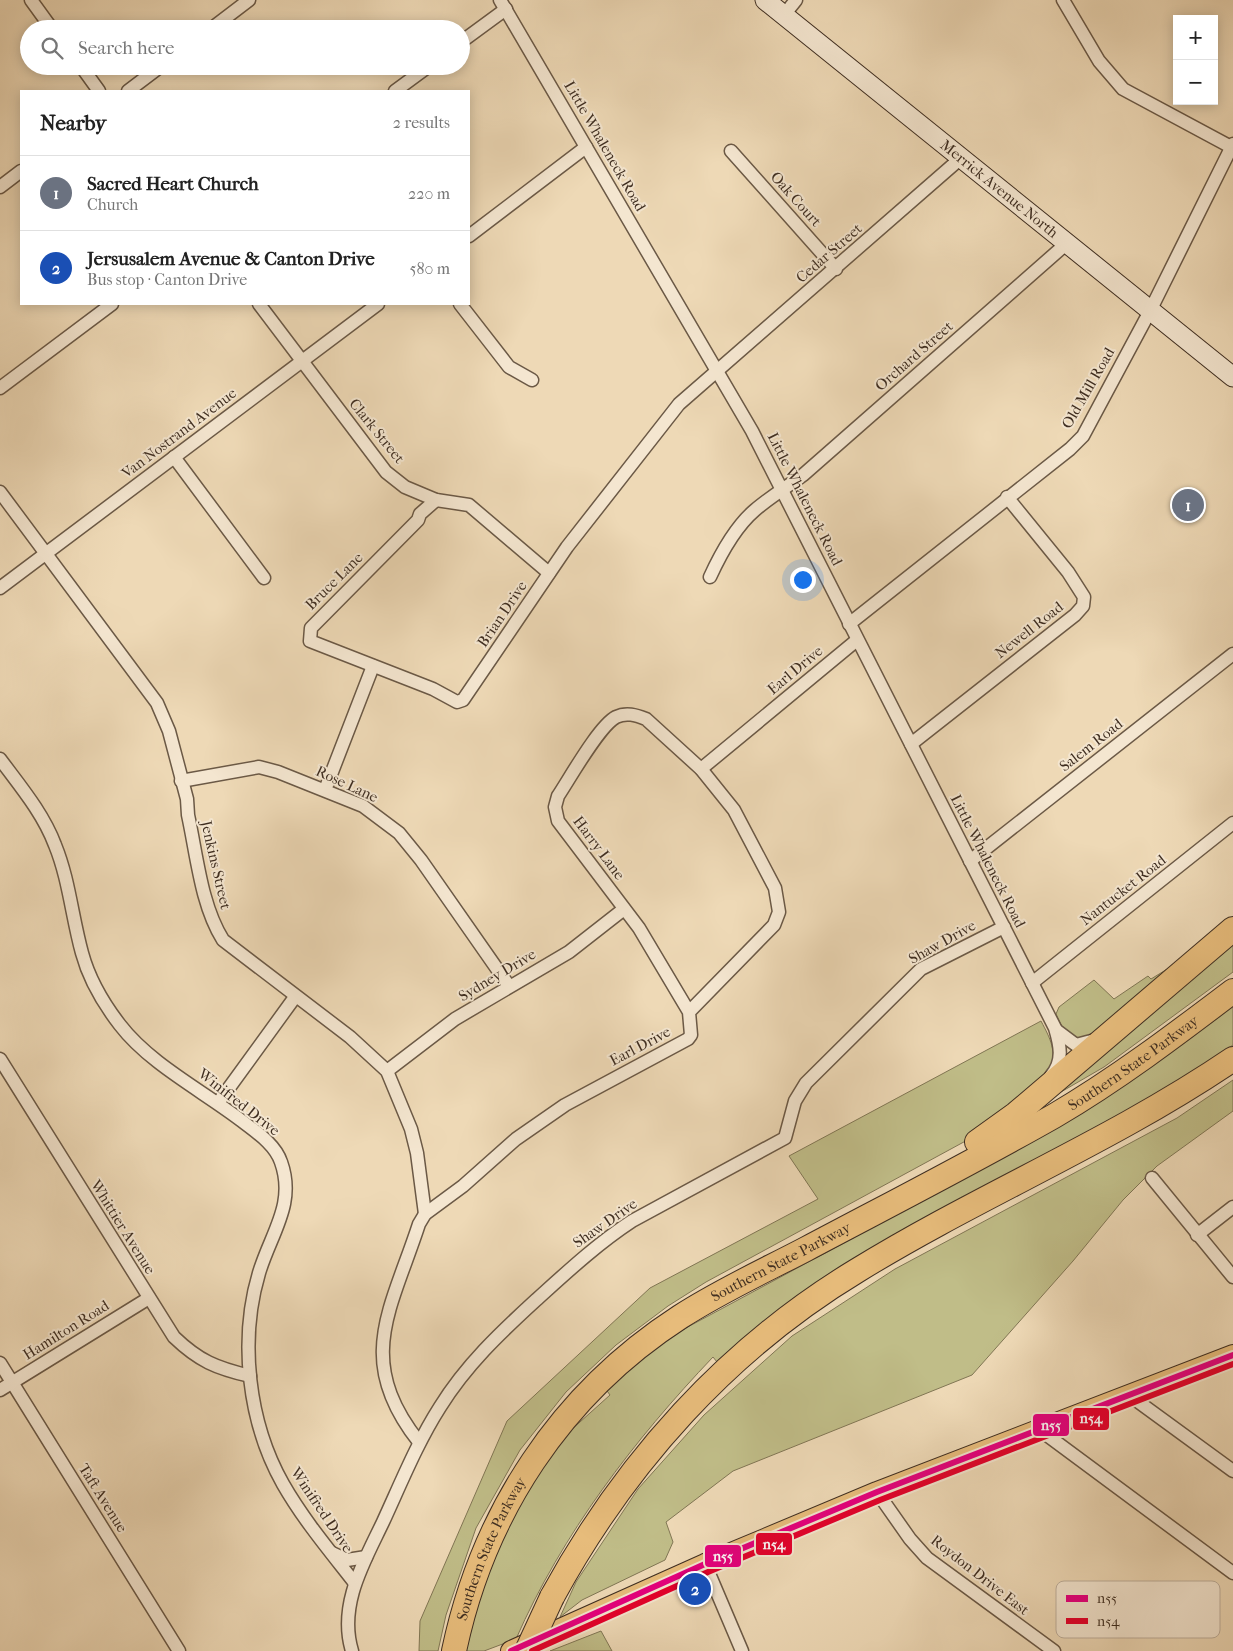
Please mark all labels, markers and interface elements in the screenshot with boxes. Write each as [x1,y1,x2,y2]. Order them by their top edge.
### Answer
map controls [1173,15,1218,105]
button: + [1173,15,1218,60]
search box [20,20,470,75]
icon: search [38,34,66,62]
text: Search here [78,37,174,59]
button: − [1173,60,1218,105]
street label: Little Whaleneck Road [560,78,650,215]
text: Nearby [40,111,106,135]
text: 2 results [393,113,450,132]
street label: Merrick Avenue North [937,136,1062,242]
street label: Oak Court [767,168,826,231]
text: Sacred Heart Church [87,173,259,195]
text: 1 [53,184,59,203]
text: 220 m [408,184,450,203]
text: Church [87,195,138,214]
street label: Cedar Street [792,219,866,287]
text: Jersusalem Avenue & Canton Drive [87,248,375,270]
text: 2 [52,259,60,278]
text: 580 m [409,259,450,278]
text: Bus stop · Canton Drive [87,270,247,289]
street label: Orchard Street [871,317,957,395]
street label: Old Mill Road [1058,344,1119,432]
street label: Van Nostrand Avenue [117,384,240,483]
street label: Clark Street [345,395,409,467]
street label: Little Whaleneck Road [764,429,847,569]
pin: 1 [1172,486,1204,524]
street label: Bruce Lane [301,548,367,614]
your location [790,567,816,593]
street label: Brian Drive [473,577,531,651]
street label: Newell Road [991,597,1067,662]
street label: Earl Drive [764,641,827,698]
street label: Salem Road [1056,714,1127,775]
street label: Rose Lane [313,762,381,806]
street label: Little Whaleneck Road [947,791,1030,931]
street label: Harry Lane [569,813,629,884]
street label: Jenkins Street [197,818,235,912]
street label: Nantucket Road [1077,850,1170,929]
street label: Shaw Drive [905,916,979,968]
street label: Sydney Drive [455,945,539,1005]
street label: Southern State Parkway [1065,1011,1203,1114]
street label: Earl Drive [606,1022,674,1070]
street label: Winifred Drive [194,1064,284,1140]
street label: Whittier Avenue [86,1176,160,1278]
street label: Shaw Drive [570,1194,641,1252]
street label: Southern State Parkway [708,1218,854,1306]
street label: Hamilton Road [20,1296,113,1364]
line badge: n54 [1072,1407,1110,1431]
text: n54 [1079,1410,1103,1427]
line badge: n55 [1032,1413,1070,1437]
text: n55 [1040,1417,1061,1434]
street label: Taft Avenue [75,1460,132,1536]
street label: Winifred Drive [286,1463,357,1557]
street label: Southern State Parkway [453,1473,530,1623]
street label: Roydon Drive East [927,1531,1033,1619]
line badge: n54 [755,1532,793,1556]
text: n54 [762,1536,786,1553]
line badge: n55 [704,1544,742,1568]
text: n55 [712,1548,733,1565]
pin: 2 [679,1570,711,1608]
legend [1056,1581,1220,1638]
text: n55 [1097,1590,1117,1607]
text: n54 [1097,1613,1120,1630]

